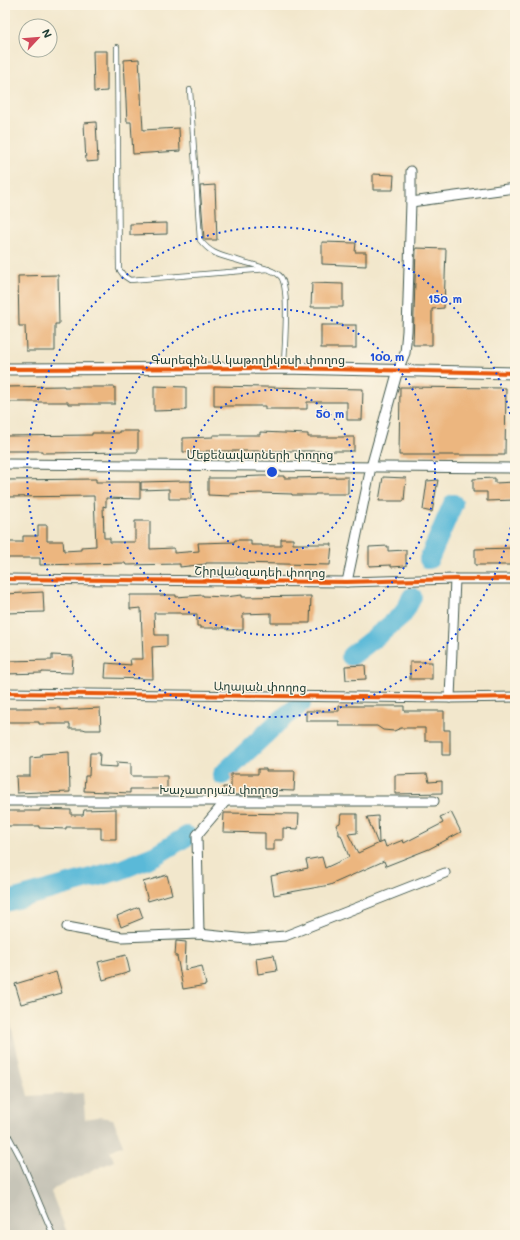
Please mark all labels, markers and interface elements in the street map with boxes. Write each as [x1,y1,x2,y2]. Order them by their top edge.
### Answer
north arrow [18,18,58,58]
text: N [39,26,56,40]
text: 150 m [428,290,462,306]
text: 100 m [370,348,404,364]
street label: Գարեգին Ա կաթողիկոսի փողոց [151,351,345,367]
text: 50 m [316,405,344,421]
street label: Մեքենավարների փողոց [187,446,333,462]
centre of rings [265,465,279,479]
street label: Շիրվանզադեի փողոց [194,562,326,580]
street label: Աղայան փողոց [213,677,307,695]
street label: Խաչատրյան փողոց [159,781,279,797]

